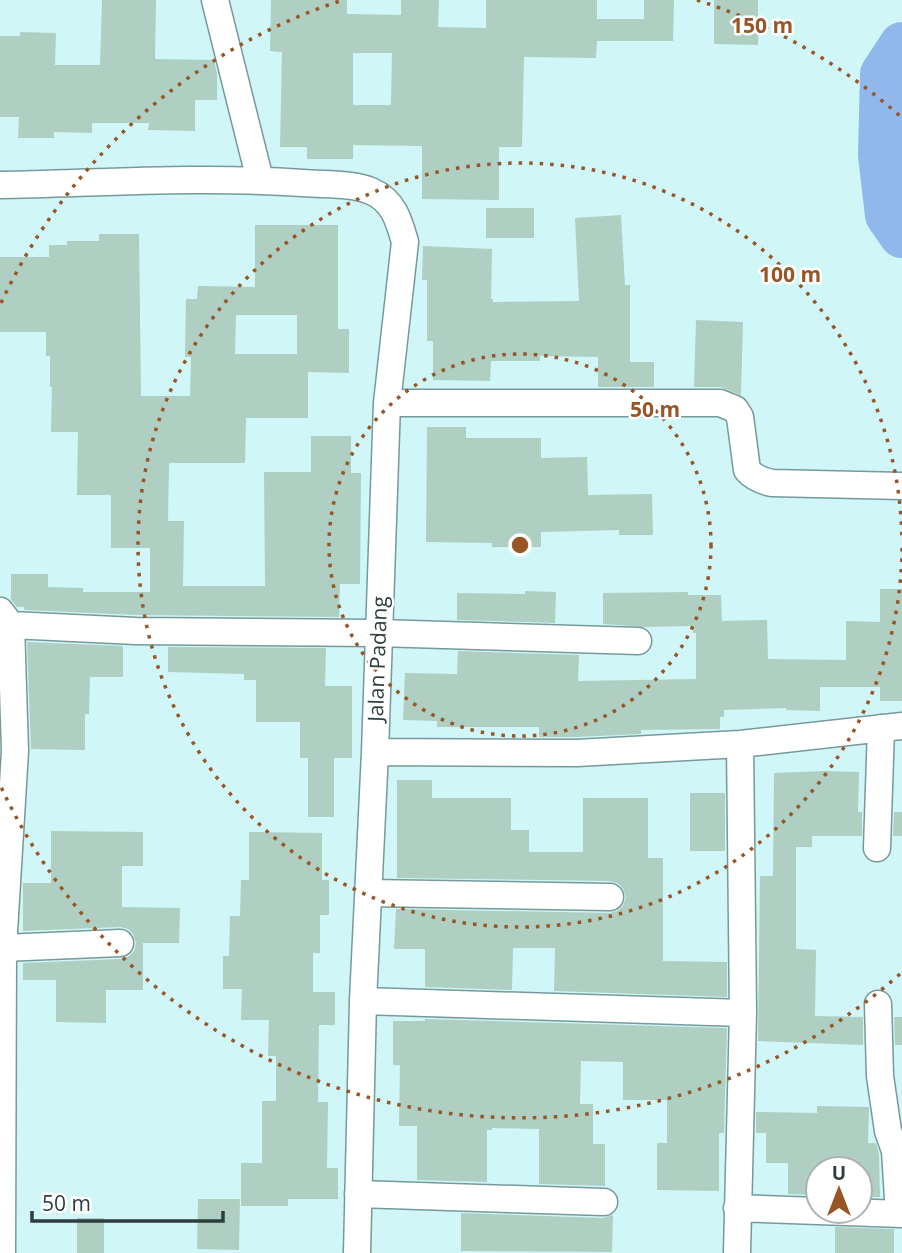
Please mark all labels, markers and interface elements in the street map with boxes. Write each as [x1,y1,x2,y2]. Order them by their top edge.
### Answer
text: 150 m [731,11,793,39]
text: 100 m [759,260,821,288]
text: 50 m [630,395,680,423]
centre of rings [508,533,532,557]
street label: Jalan Padang [361,596,393,724]
north arrow [804,1155,874,1225]
text: U [832,1160,846,1186]
scale bar [32,1180,222,1224]
text: 50 m [42,1189,91,1217]

